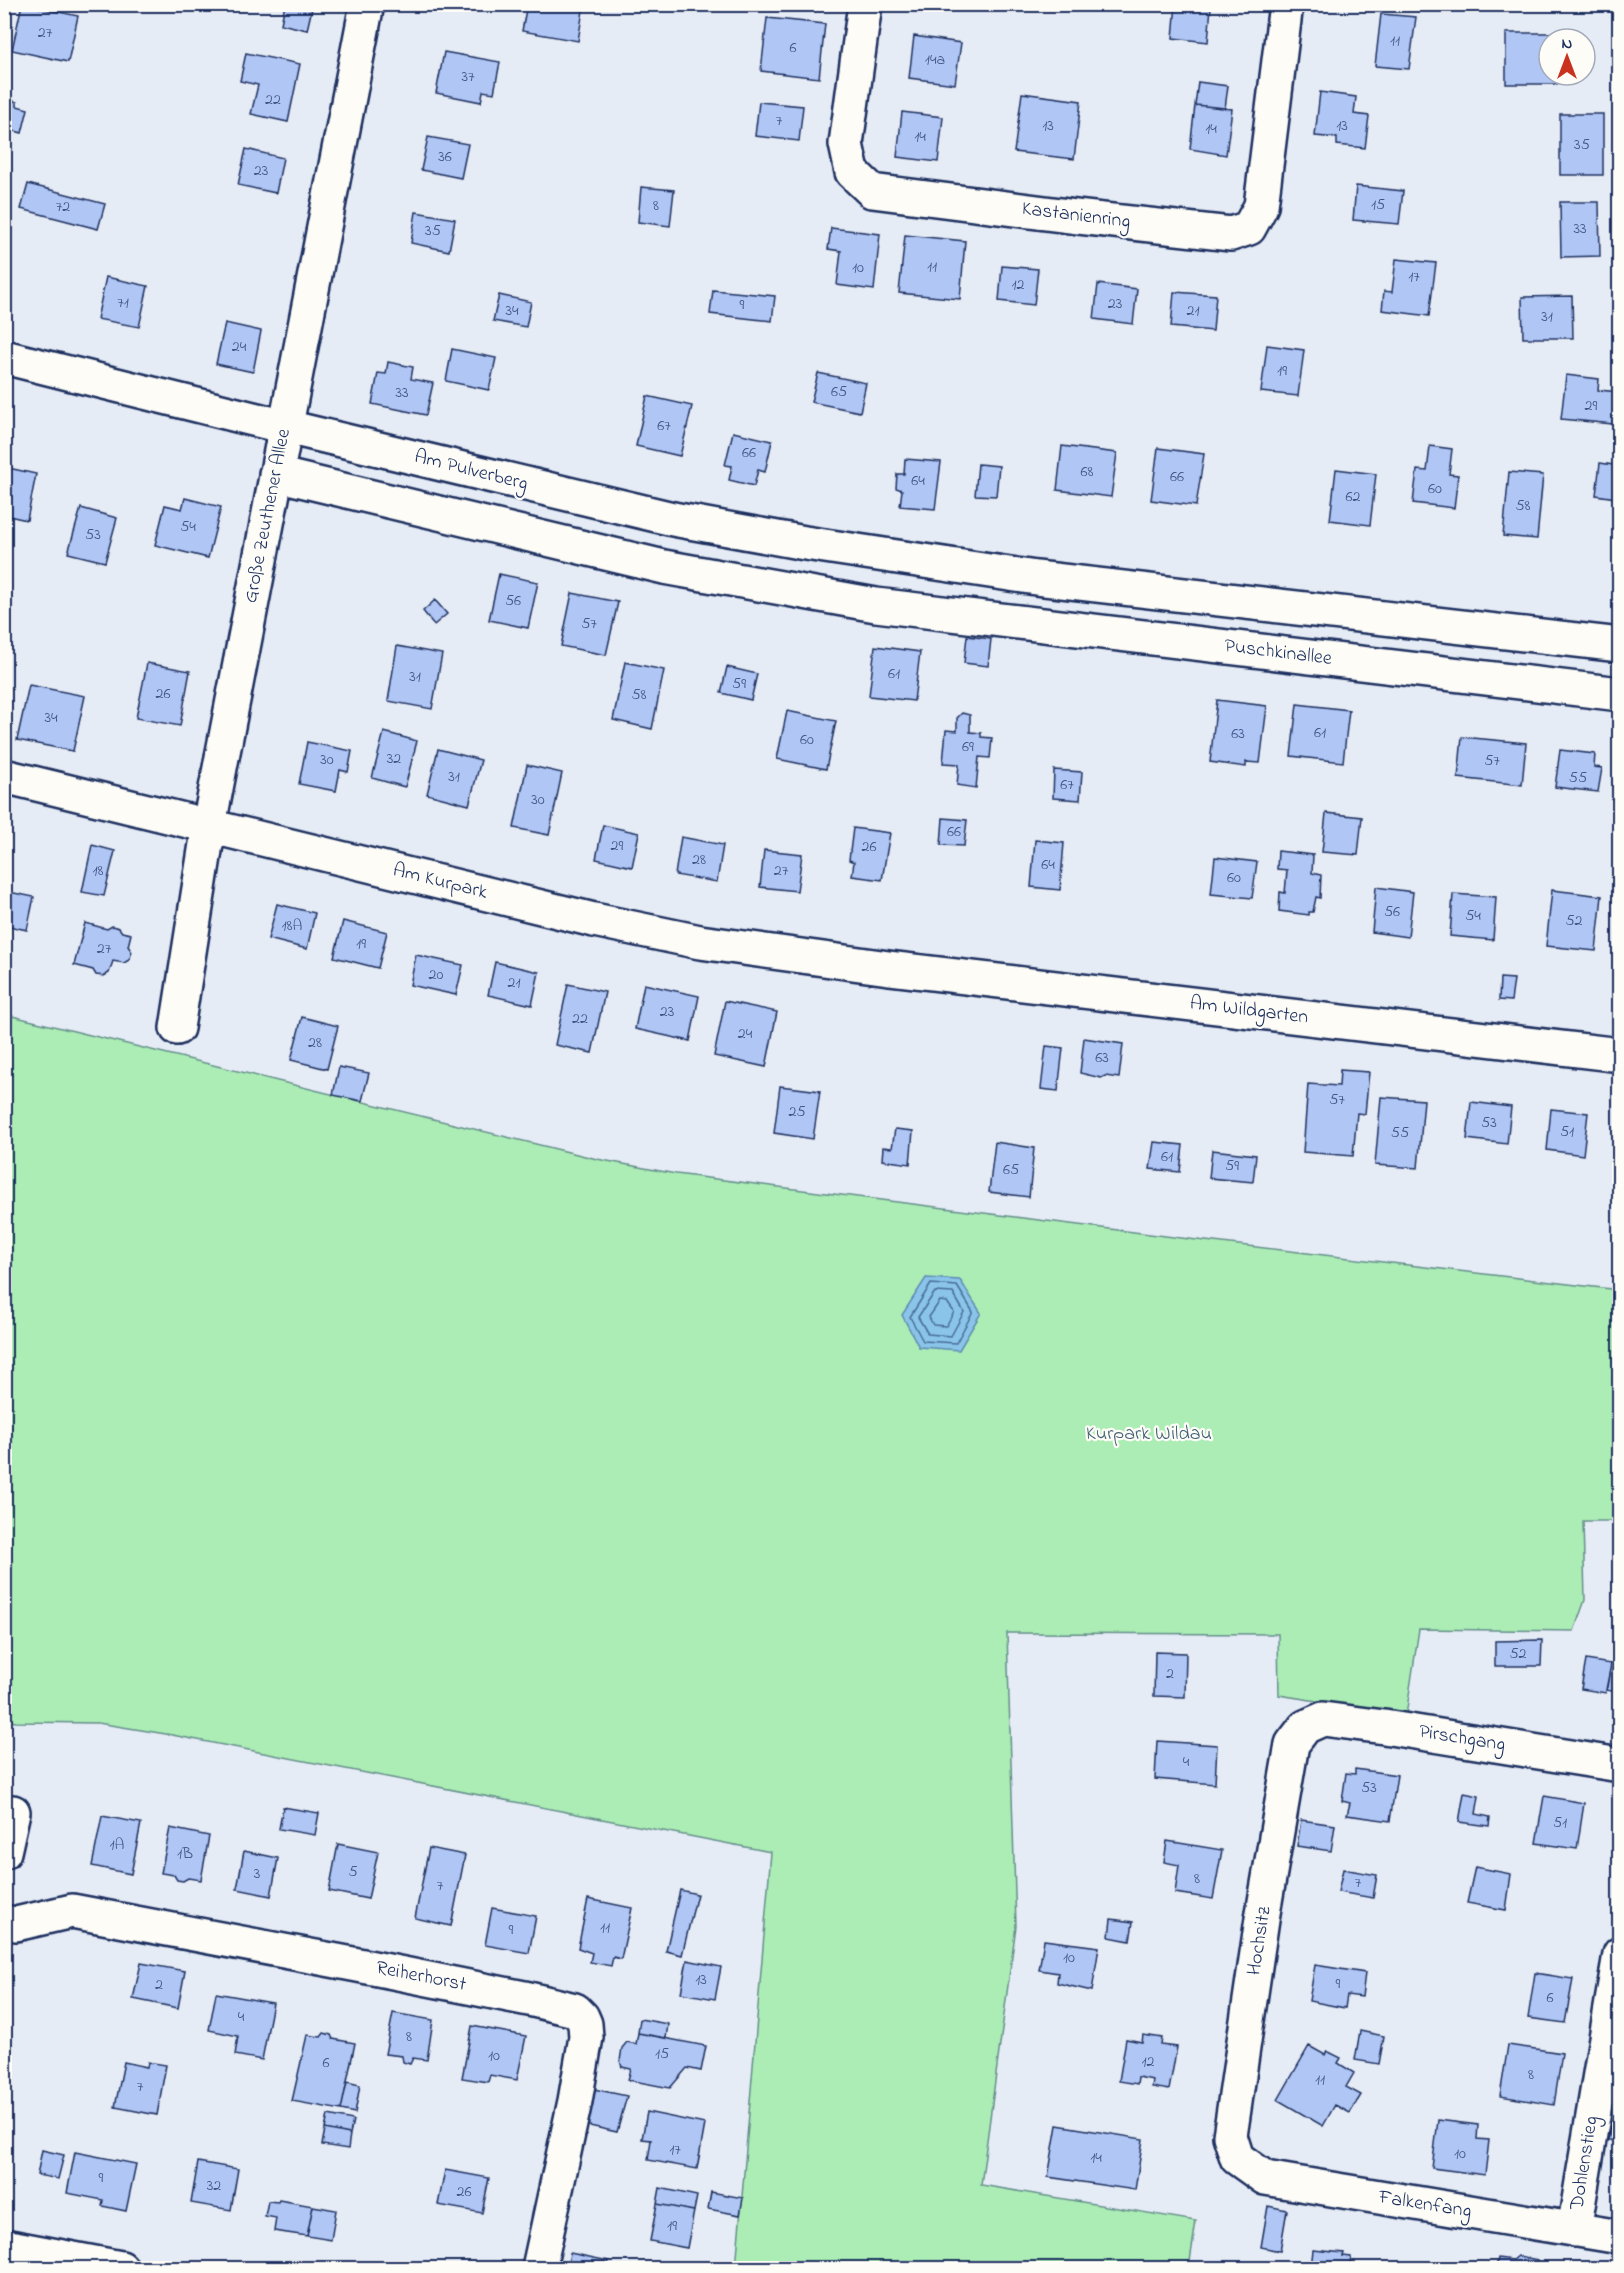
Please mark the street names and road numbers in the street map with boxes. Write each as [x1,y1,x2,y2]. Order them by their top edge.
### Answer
street label: Kastanienring [1020,195,1132,238]
street label: Große Zeuthener Allee [237,426,299,606]
street label: Am Pulverberg [411,443,531,500]
street label: Puschkinallee [1223,632,1333,674]
street label: Am Kurpark [390,856,491,908]
street label: Am Wildgarten [1188,989,1310,1034]
street label: Pirschgang [1416,1718,1507,1761]
street label: Hochsitz [1240,1904,1280,1977]
street label: Reiherhorst [373,1954,469,2000]
street label: Dohlenstieg [1563,2114,1608,2213]
street label: Falkenfang [1375,2183,1474,2228]

